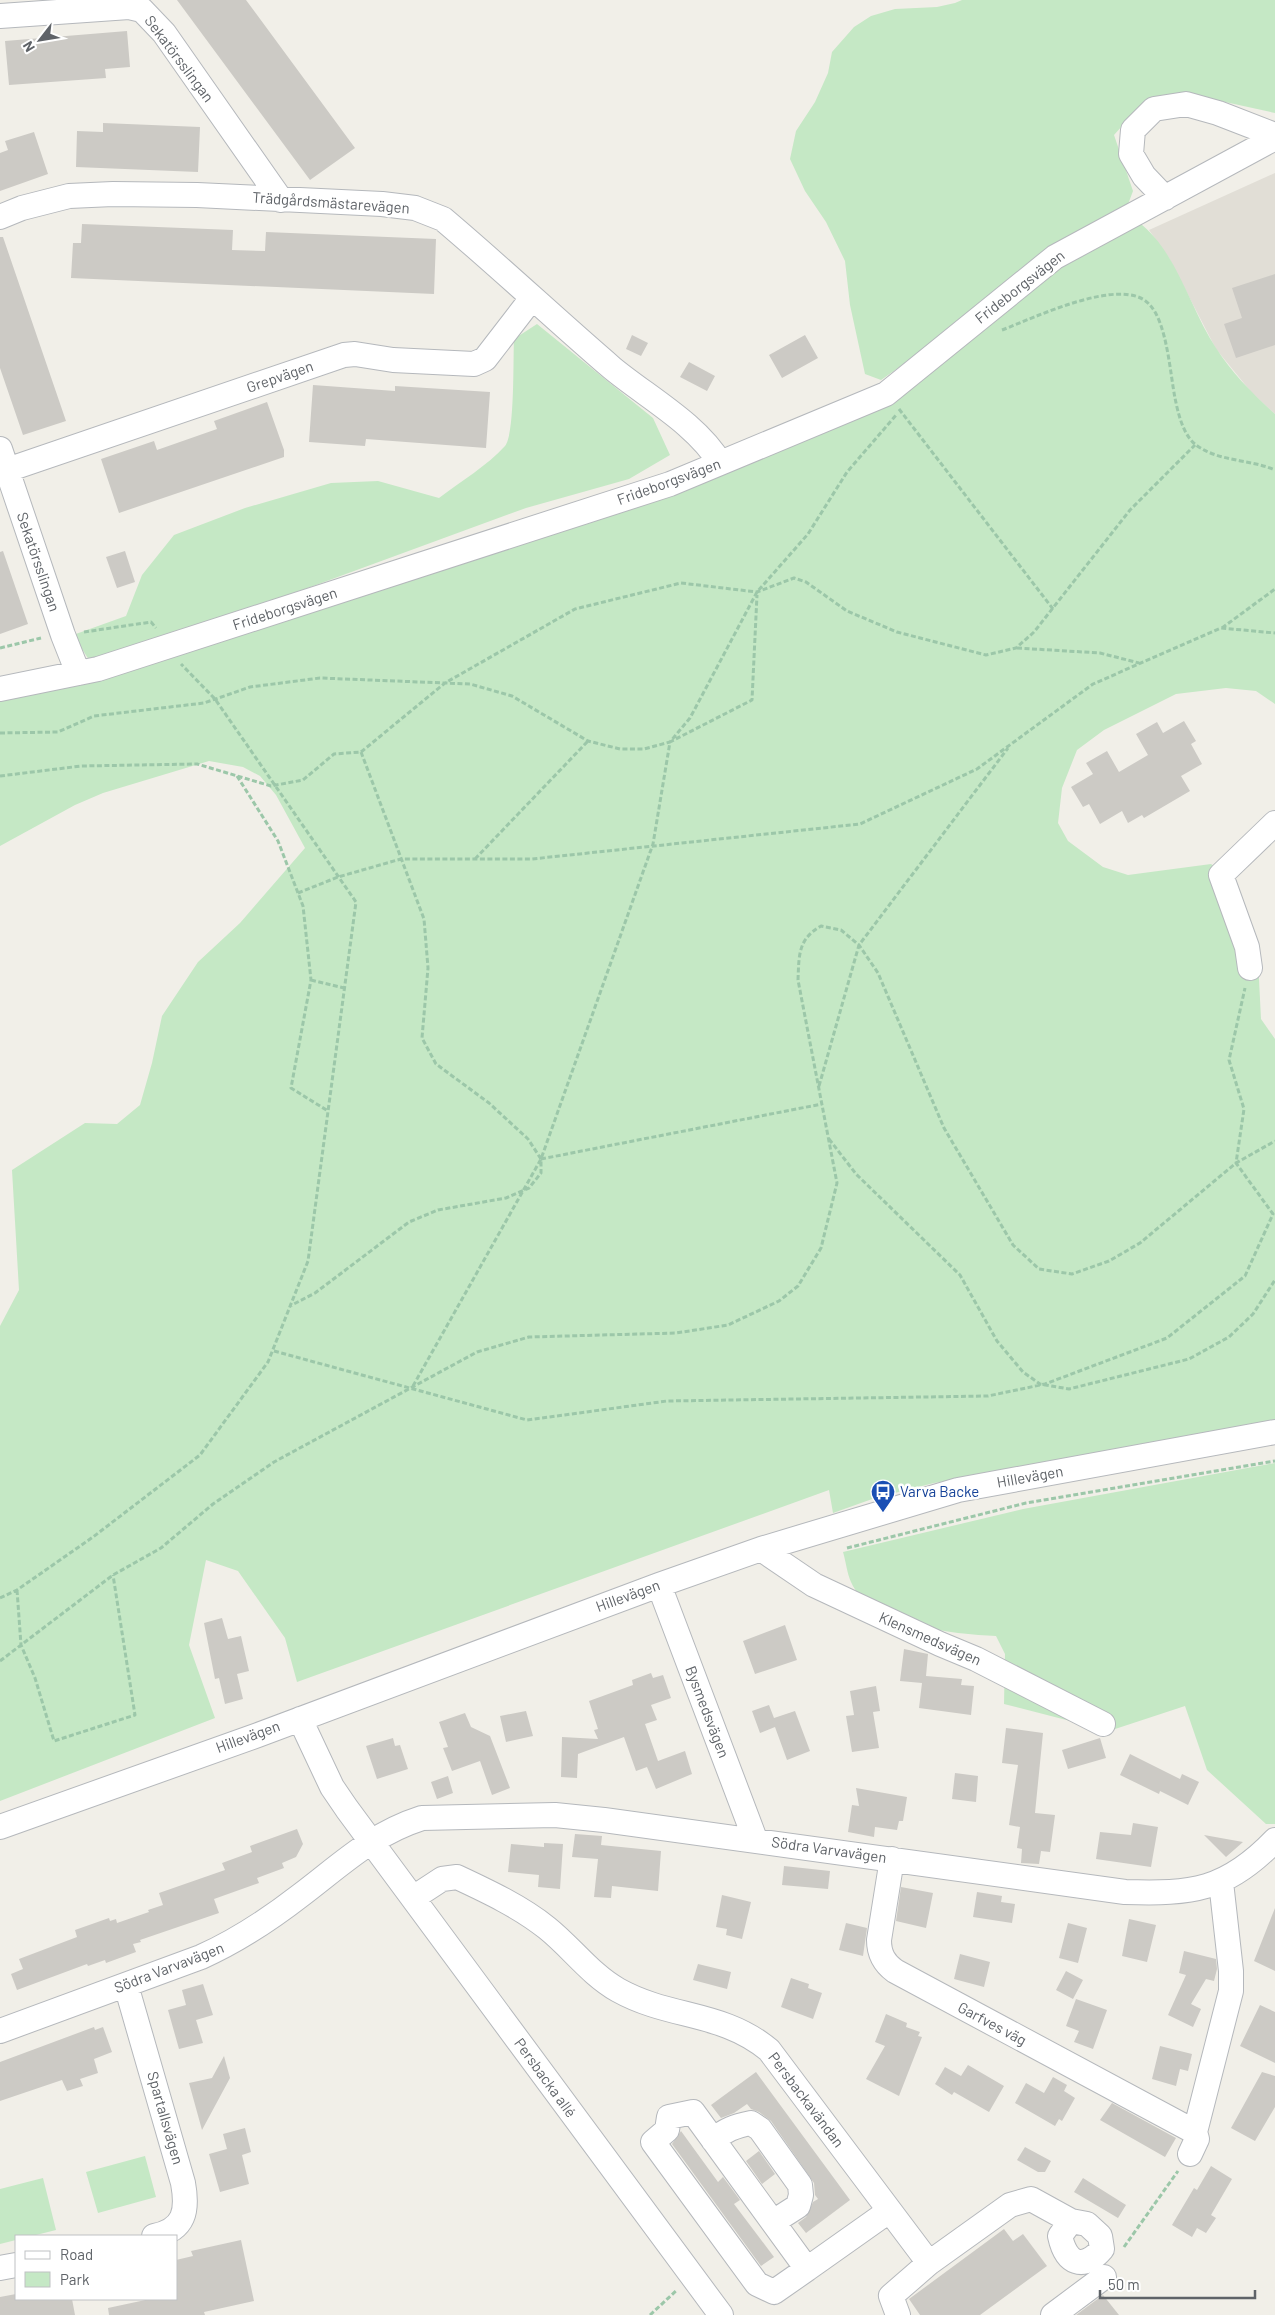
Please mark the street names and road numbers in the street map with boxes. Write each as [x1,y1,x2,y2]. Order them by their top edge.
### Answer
street label: Sekatörsslingan [141,12,218,105]
street label: Trädgårdsmästarevägen [252,188,410,216]
street label: Frideborgsvägen [971,246,1068,327]
street label: Grepvägen [244,356,315,396]
street label: Frideborgsvägen [614,454,723,508]
street label: Sekatörsslingan [14,510,64,614]
street label: Frideborgsvägen [230,583,339,633]
street label: Hillevägen [995,1461,1064,1491]
street label: Hillevägen [593,1575,662,1615]
street label: Klensmedsvägen [877,1608,984,1669]
street label: Bysmedsvägen [682,1663,734,1760]
street label: Hillevägen [213,1716,282,1756]
street label: Södra Varvavägen [770,1832,888,1866]
street label: Södra Varvavägen [111,1938,226,1996]
street label: Garfves väg [955,1997,1030,2049]
street label: Persbacka allé [511,2034,581,2121]
street label: Persbackavändan [765,2048,848,2150]
street label: Spartallsvägen [144,2069,188,2166]

